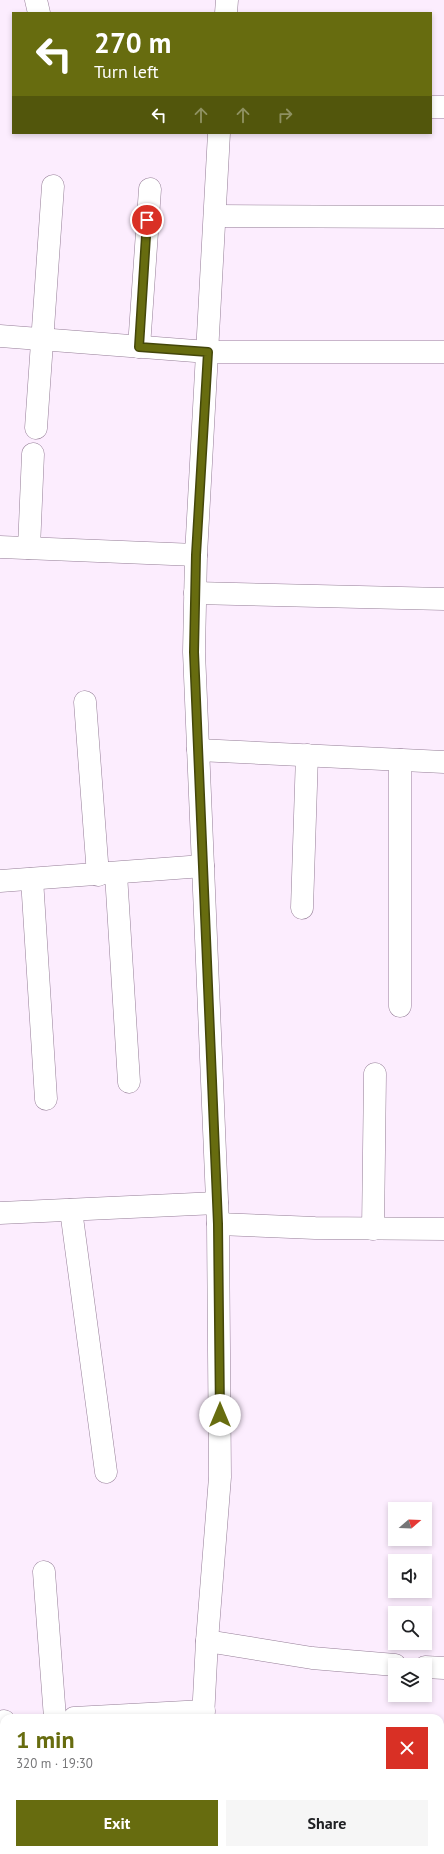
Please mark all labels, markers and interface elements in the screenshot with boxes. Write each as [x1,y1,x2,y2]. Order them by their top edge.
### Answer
text: 270 m [94,24,171,61]
icon: left [28,28,80,80]
text: Turn left [94,60,159,83]
icon: left [148,104,170,126]
icon: ahead [190,104,212,126]
icon: ahead [232,104,254,126]
icon: right [274,104,296,126]
pin [130,203,164,237]
icon: arrive [136,209,158,231]
position arrow [199,1394,241,1436]
north arrow [388,1502,432,1546]
map controls [388,1502,432,1702]
button: sound [388,1554,432,1598]
button: search [388,1606,432,1650]
button: layers [388,1658,432,1702]
text: 1 min [16,1724,75,1755]
button: close [386,1727,428,1769]
text: 320 m · 19:30 [16,1755,93,1772]
button: Exit [16,1800,218,1846]
button: Share [226,1800,428,1846]

